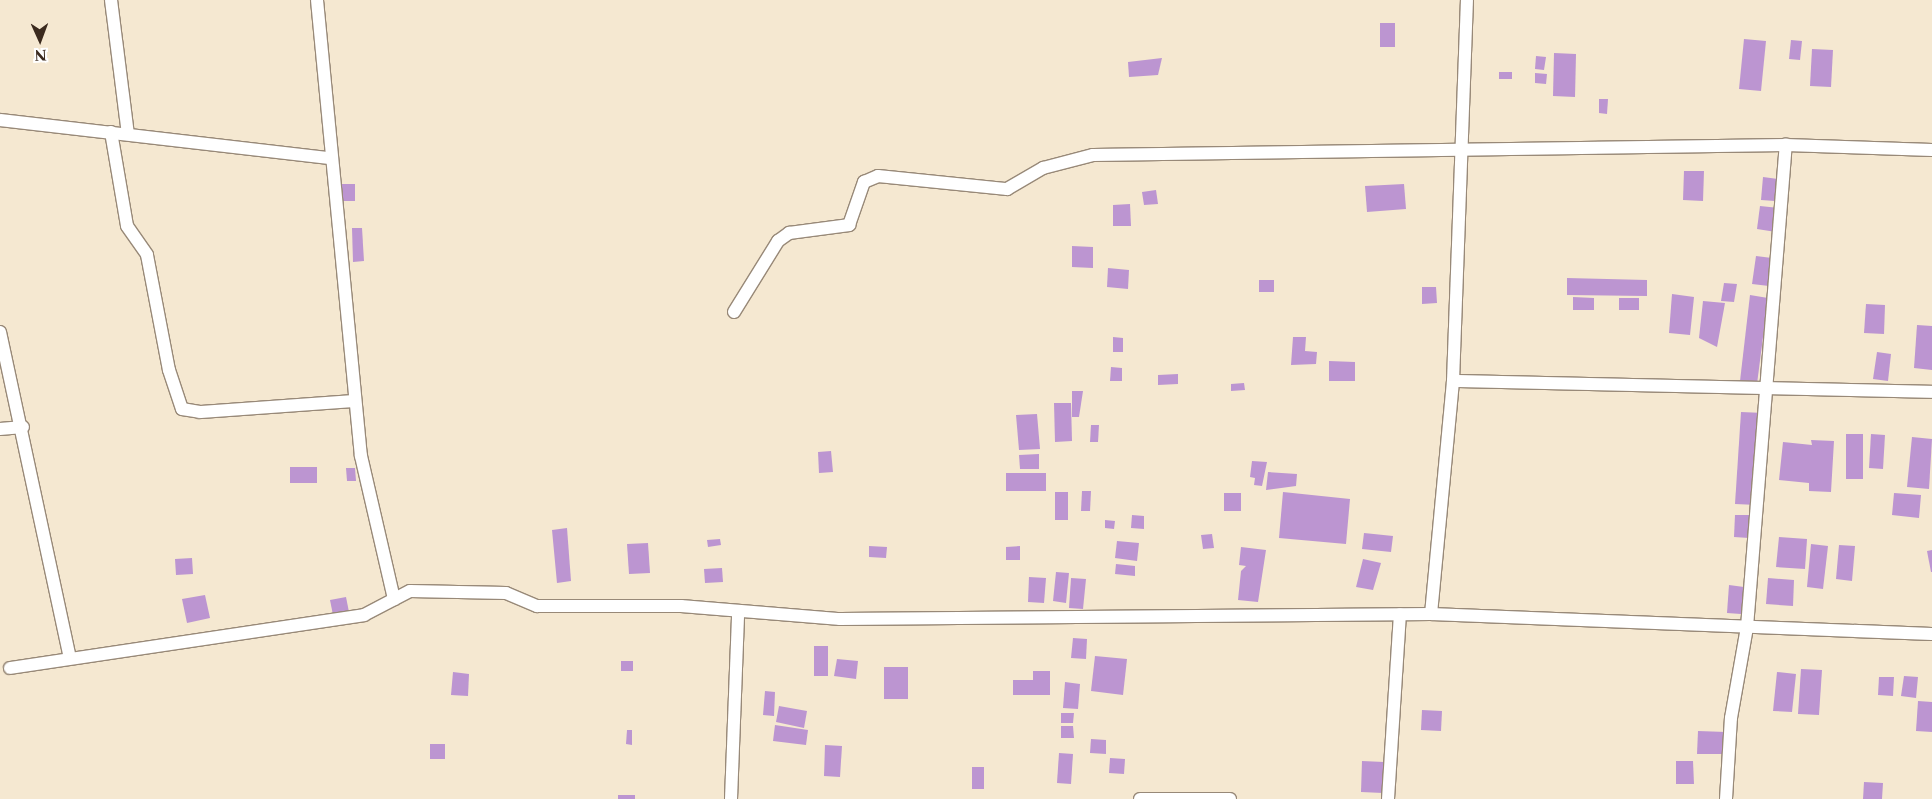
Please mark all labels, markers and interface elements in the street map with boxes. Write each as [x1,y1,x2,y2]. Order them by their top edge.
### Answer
north arrow [15,15,65,65]
text: N [34,46,47,64]

